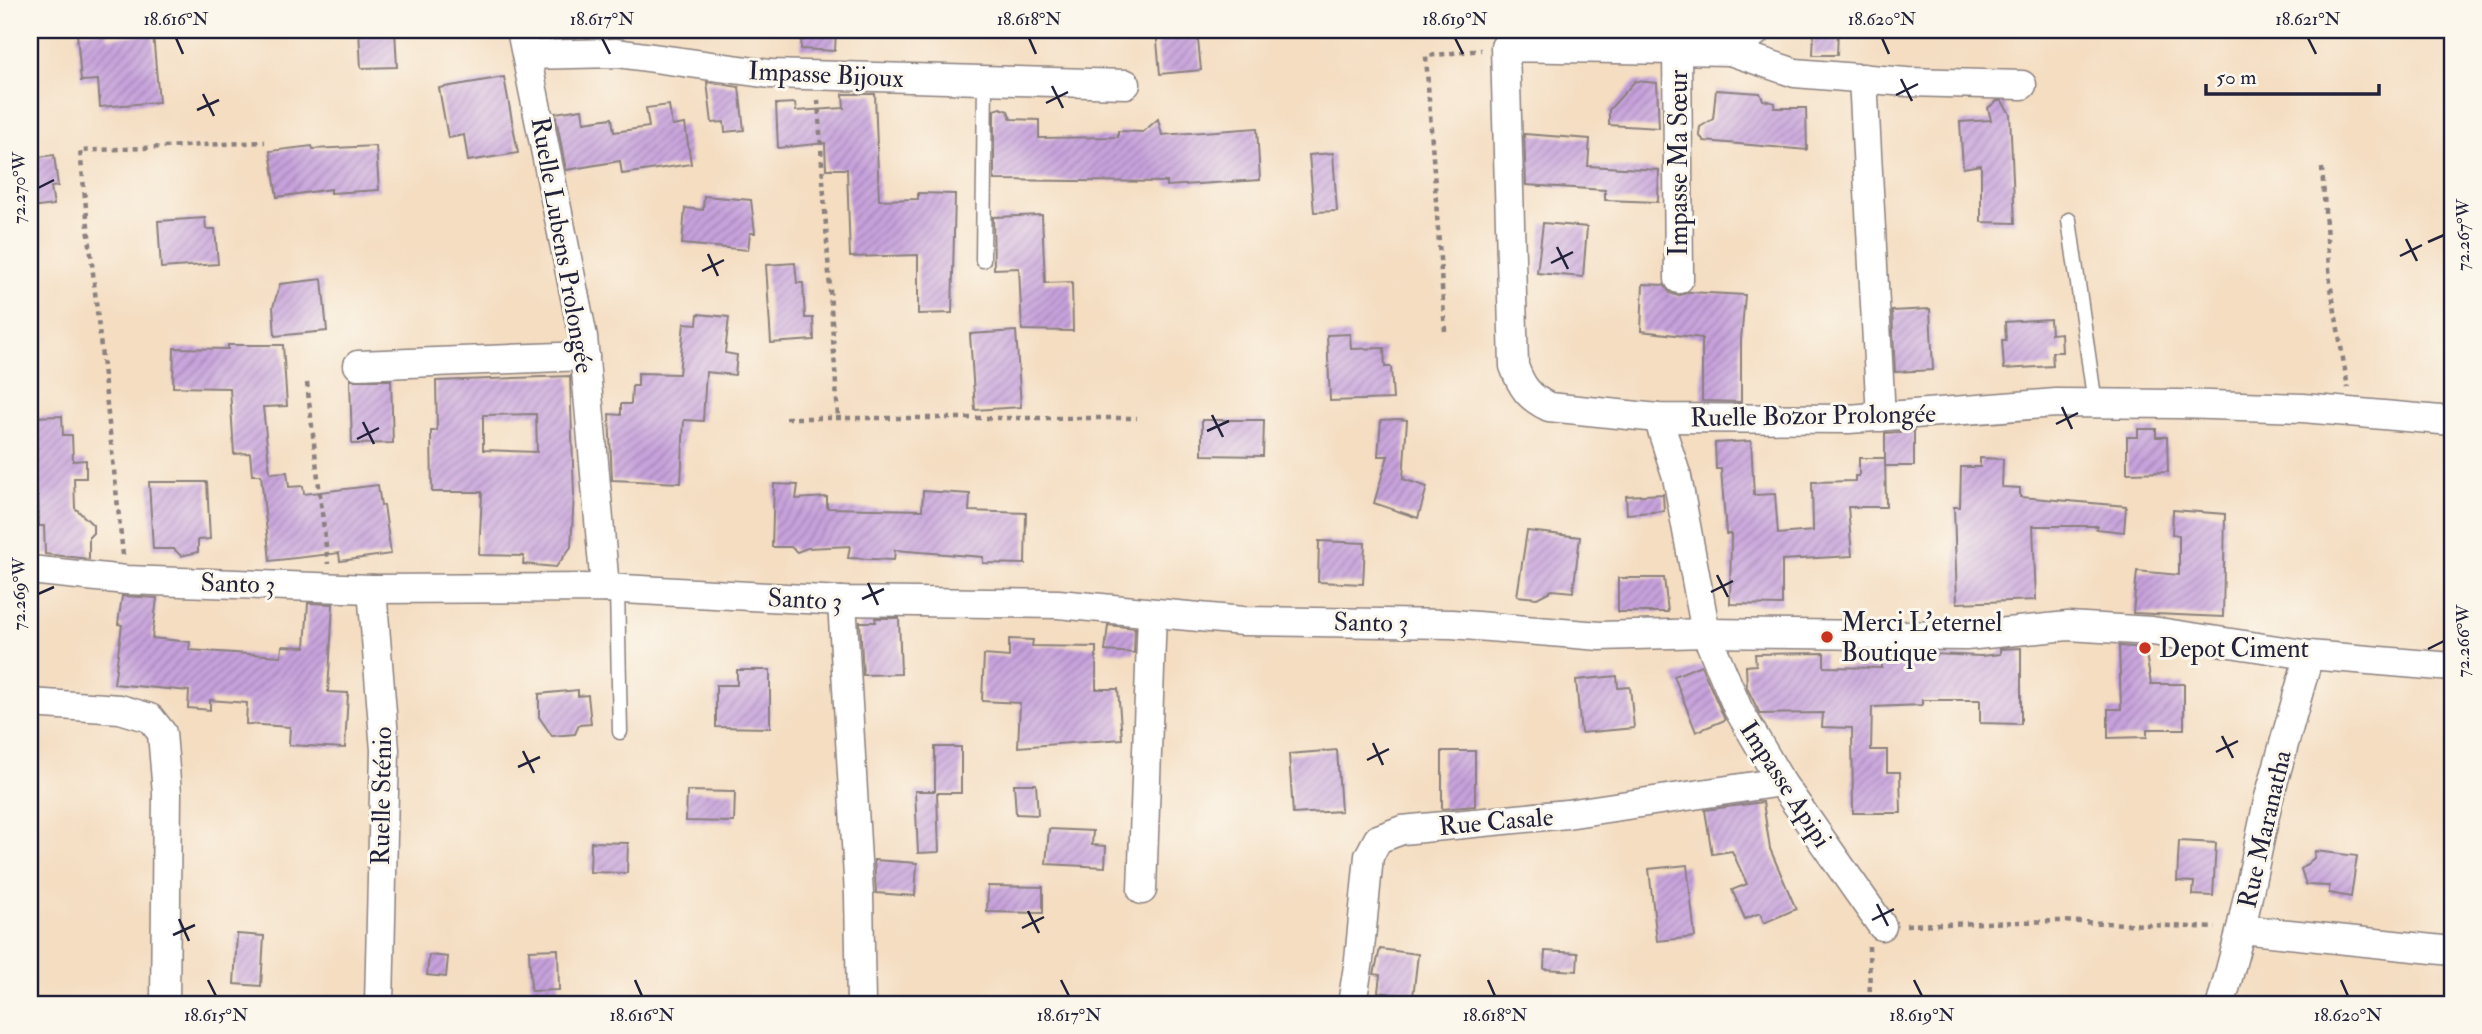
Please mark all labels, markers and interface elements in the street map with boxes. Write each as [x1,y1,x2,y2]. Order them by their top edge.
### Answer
text: 18.616°N [143,8,209,31]
text: 18.617°N [570,8,634,31]
text: 18.618°N [997,8,1061,31]
text: 18.619°N [1422,8,1488,31]
text: 18.620°N [1848,8,1916,31]
text: 18.621°N [2275,8,2341,31]
scale bar [2206,52,2379,96]
street label: Impasse Bijoux [747,55,905,96]
text: 50 m [2216,64,2257,91]
street label: Impasse Ma Sœur [1663,70,1696,256]
street label: Ruelle Lubens Prolongée [524,114,600,376]
text: 72.270°W [8,151,31,224]
text: 72.267°W [2452,198,2475,271]
street label: Ruelle Bozor Prolongée [1690,398,1936,434]
text: 72.269°W [8,557,31,630]
street label: Santo 3 [200,567,276,601]
street label: Santo 3 [767,582,843,618]
text: 72.266°W [2452,604,2475,677]
street label: Santo 3 [1333,606,1409,640]
place label: Merci L'eternel Boutique [1841,607,2003,669]
marker: Merci L'eternel Boutique [1819,629,1835,645]
place label: Depot Ciment [2159,633,2309,666]
marker: Depot Ciment [2137,640,2153,656]
street label: Impasse Apipi [1731,715,1838,855]
street label: Ruelle Sténio [365,726,399,866]
street label: Rue Maranatha [2231,747,2299,911]
street label: Rue Casale [1438,801,1555,843]
text: 18.615°N [184,1004,248,1027]
text: 18.616°N [609,1004,675,1027]
text: 18.617°N [1037,1004,1101,1027]
text: 18.618°N [1463,1004,1527,1027]
text: 18.619°N [1889,1004,1955,1027]
text: 18.620°N [2314,1004,2382,1027]

